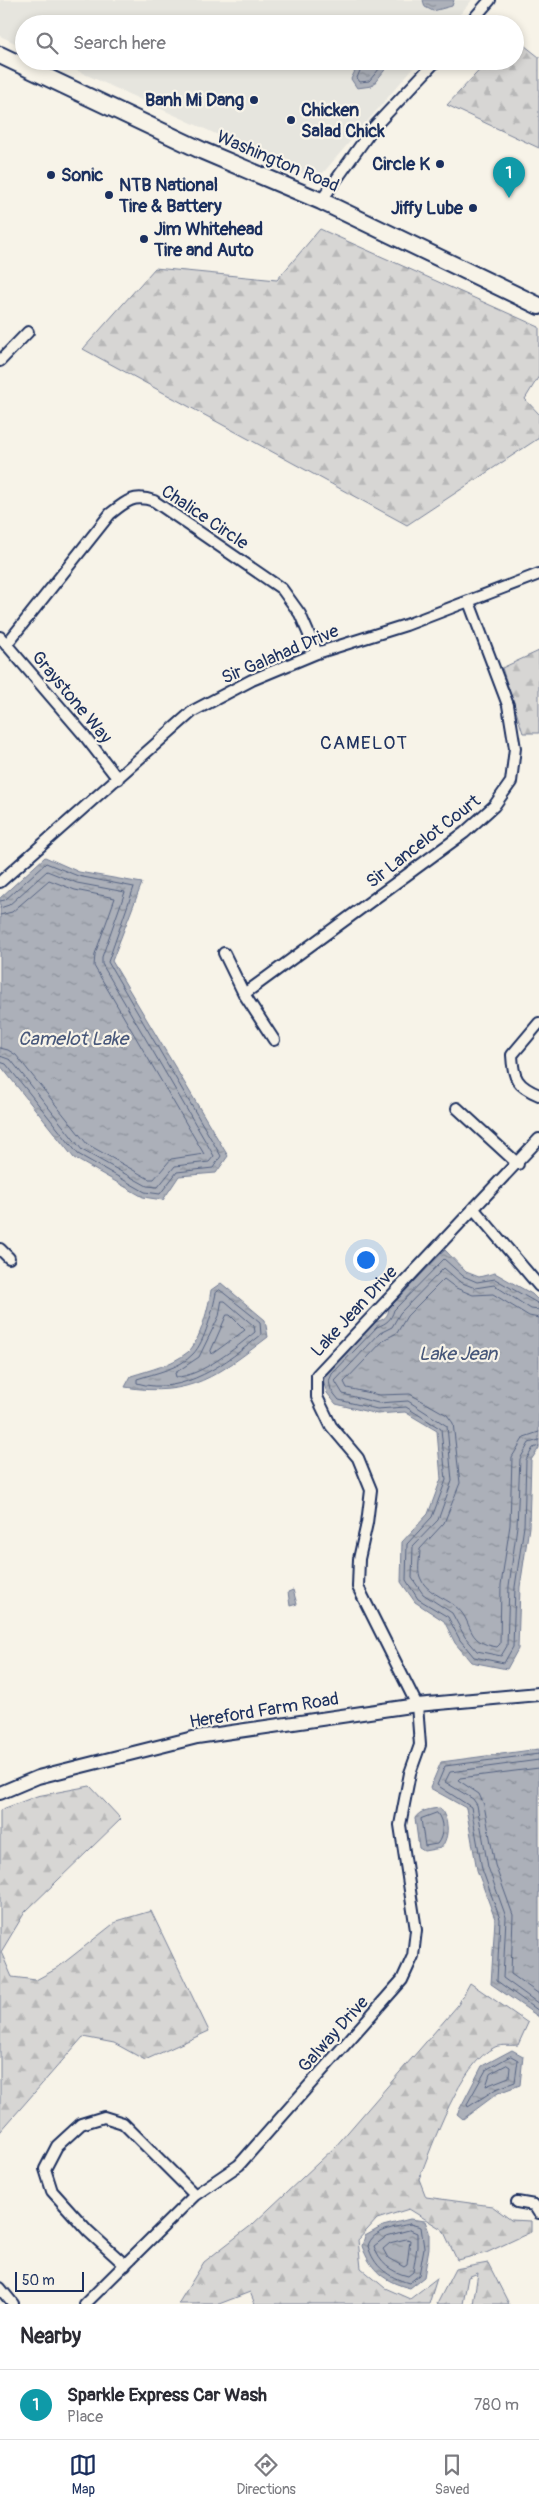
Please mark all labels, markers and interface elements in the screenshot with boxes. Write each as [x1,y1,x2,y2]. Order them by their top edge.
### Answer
search box [15,15,524,70]
icon: search [33,29,61,57]
text: Search here [73,31,166,55]
place label: Banh Mi Dang [145,89,244,112]
marker: Banh Mi Dang [248,94,260,106]
place label: Chicken Salad Chick [301,99,385,143]
marker: Chicken Salad Chick [285,114,297,126]
street label: Washington Road [213,125,342,198]
place label: Circle K [372,153,430,176]
pin: 1 [493,157,525,198]
marker: Circle K [434,158,446,170]
place label: Sonic [61,164,104,187]
marker: Sonic [45,169,57,181]
place label: NTB National Tire & Battery [118,174,222,218]
marker: NTB National Tire & Battery [103,189,115,201]
place label: Jiffy Lube [391,197,464,220]
marker: Jiffy Lube [467,202,479,214]
place label: Jim Whitehead Tire and Auto [153,218,263,262]
marker: Jim Whitehead Tire and Auto [138,233,150,245]
street label: Chalice Circle [157,480,253,555]
street label: Sir Galahad Drive [218,619,342,689]
street label: Graystone Way [26,646,117,748]
district label: CAMELOT [320,731,408,755]
street label: Sir Lancelot Court [362,789,486,893]
water label: Camelot Lake [18,1027,130,1051]
your location [353,1247,379,1273]
street label: Lake Jean Drive [306,1261,403,1362]
water label: Lake Jean [419,1342,498,1366]
street label: Hereford Farm Road [188,1687,340,1734]
street label: Galway Drive [293,1991,374,2077]
scale bar [15,2269,84,2292]
text: 50 m [22,2272,55,2289]
text: Nearby [20,2323,81,2350]
text: Sparkle Express Car Wash [67,2383,267,2407]
text: 1 [33,2395,39,2415]
text: 780 m [474,2395,519,2415]
text: Place [67,2407,103,2427]
tab: Map [69,2451,97,2498]
tab: Directions [236,2451,296,2498]
tab: Saved [435,2451,470,2498]

